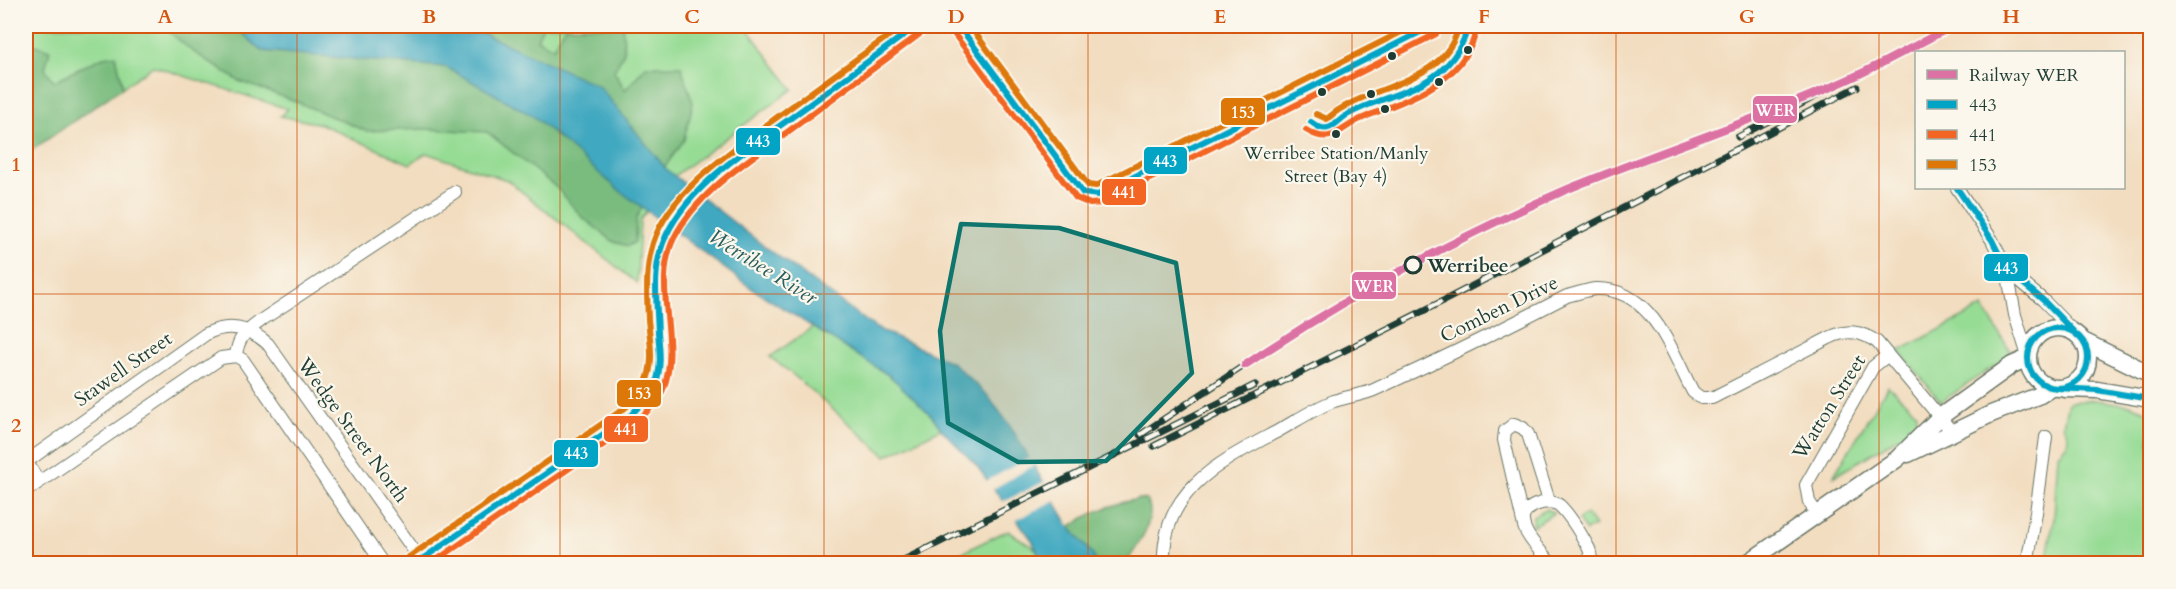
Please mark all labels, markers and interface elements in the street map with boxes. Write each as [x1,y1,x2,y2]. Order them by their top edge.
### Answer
text: A [157,3,173,30]
text: B [422,3,436,30]
text: C [684,3,700,30]
text: D [947,3,965,30]
text: E [1214,3,1226,30]
text: F [1478,3,1490,30]
text: G [1739,3,1755,30]
text: H [2002,3,2020,30]
unlabelled marker [1462,44,1474,56]
unlabelled marker [1386,50,1398,62]
legend [1915,51,2125,189]
text: Railway WER [1969,63,2079,88]
unlabelled marker [1433,76,1445,88]
unlabelled marker [1316,86,1328,98]
unlabelled marker [1365,88,1377,100]
text: 443 [1969,93,1997,118]
line badge: WER [1752,95,1798,124]
line badge: 153 [1220,97,1266,126]
text: WER [1754,100,1795,122]
text: 153 [1231,102,1255,124]
unlabelled marker [1379,103,1391,115]
text: 441 [1969,123,1997,148]
line badge: 443 [735,127,781,156]
marker: Werribee Station/Manly Street (Bay 4) [1330,128,1342,140]
text: 443 [746,131,770,153]
place label: Werribee Station/Manly Street (Bay 4) [1242,141,1429,189]
line badge: 443 [1143,146,1188,175]
text: 1 [11,151,21,178]
text: 443 [1153,151,1177,173]
text: 153 [1969,153,1997,178]
line badge: 441 [1101,178,1147,206]
text: 441 [1112,182,1136,204]
water label: Werribee River [703,222,824,312]
place label: Werribee [1426,252,1509,279]
line badge: 443 [1983,253,2029,282]
marker: Werribee [1404,256,1422,274]
text: 443 [1994,258,2018,280]
street label: Comben Drive [1436,269,1562,349]
line badge: WER [1351,271,1397,300]
text: WER [1353,276,1394,298]
street label: Stawell Street [69,325,178,413]
street label: Watton Street [1785,349,1872,465]
street label: Wedge Street North [291,351,415,508]
line badge: 153 [616,379,662,408]
text: 153 [627,383,651,405]
text: 2 [11,412,21,439]
line badge: 441 [603,415,649,443]
text: 441 [614,419,638,441]
line badge: 443 [553,439,599,468]
text: 443 [564,443,588,465]

